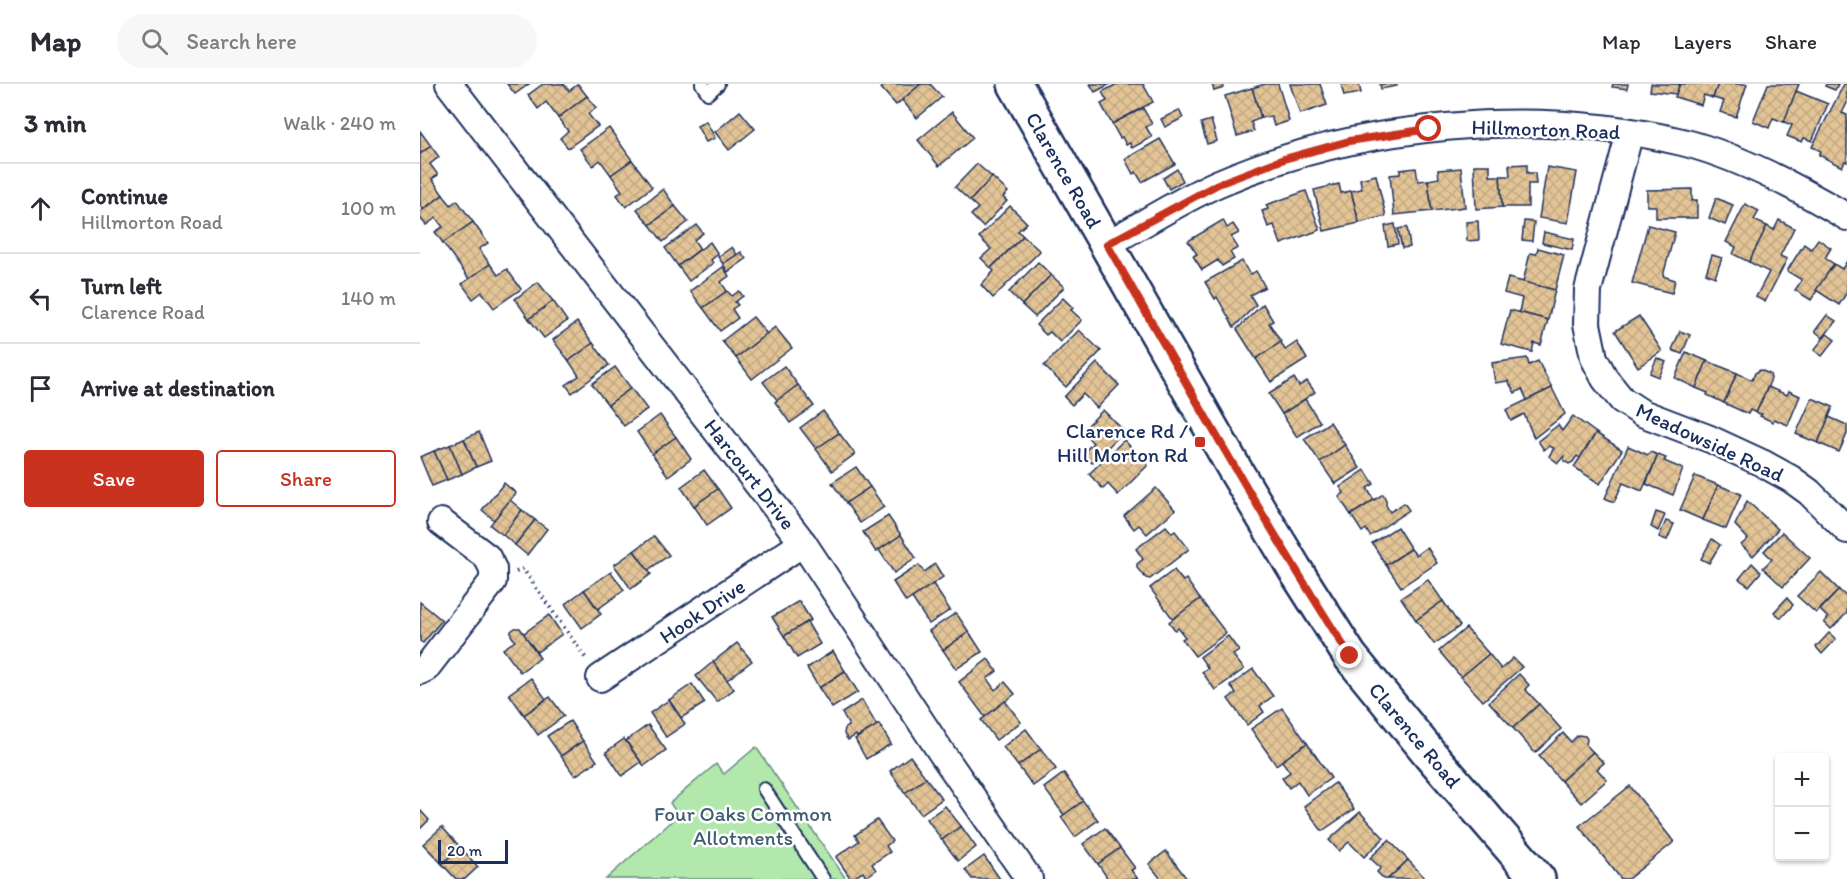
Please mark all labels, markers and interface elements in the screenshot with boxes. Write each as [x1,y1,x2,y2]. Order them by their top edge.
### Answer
search box [117,14,537,68]
text: Map [30,24,81,58]
icon: search [138,25,171,58]
text: Search here [186,28,297,55]
text: Map [1602,29,1641,54]
text: Layers [1674,29,1732,54]
text: Share [1765,29,1817,54]
text: 3 min [24,107,86,139]
street label: Clarence Road [1021,108,1107,232]
text: Walk · 240 m [283,111,396,135]
street label: Hillmorton Road [1471,114,1621,144]
route start [1415,115,1441,141]
text: Continue [81,183,168,210]
icon: ahead [24,192,57,225]
text: 100 m [341,196,396,220]
text: Hillmorton Road [81,210,223,234]
text: Turn left [81,273,162,300]
icon: left [24,282,57,315]
text: 140 m [341,286,396,310]
text: Clarence Road [81,300,205,324]
icon: arrive [24,372,57,405]
text: Arrive at destination [81,375,275,402]
street label: Meadowside Road [1632,397,1788,487]
street label: Harcourt Drive [699,414,801,534]
place label: Clarence Rd / Hill Morton Rd [1057,418,1189,467]
marker: Clarence Rd / Hill Morton Rd [1193,435,1207,449]
button: Save [24,450,204,507]
button: Share [216,450,396,507]
street label: Hook Drive [654,573,750,649]
route end [1336,642,1362,668]
street label: Clarence Road [1364,677,1466,793]
map controls [1775,753,1829,861]
button: + [1775,753,1829,807]
park label: Four Oaks Common Allotments [654,801,832,850]
button: − [1775,807,1829,861]
scale bar [438,837,508,864]
text: 20 m [447,841,482,860]

